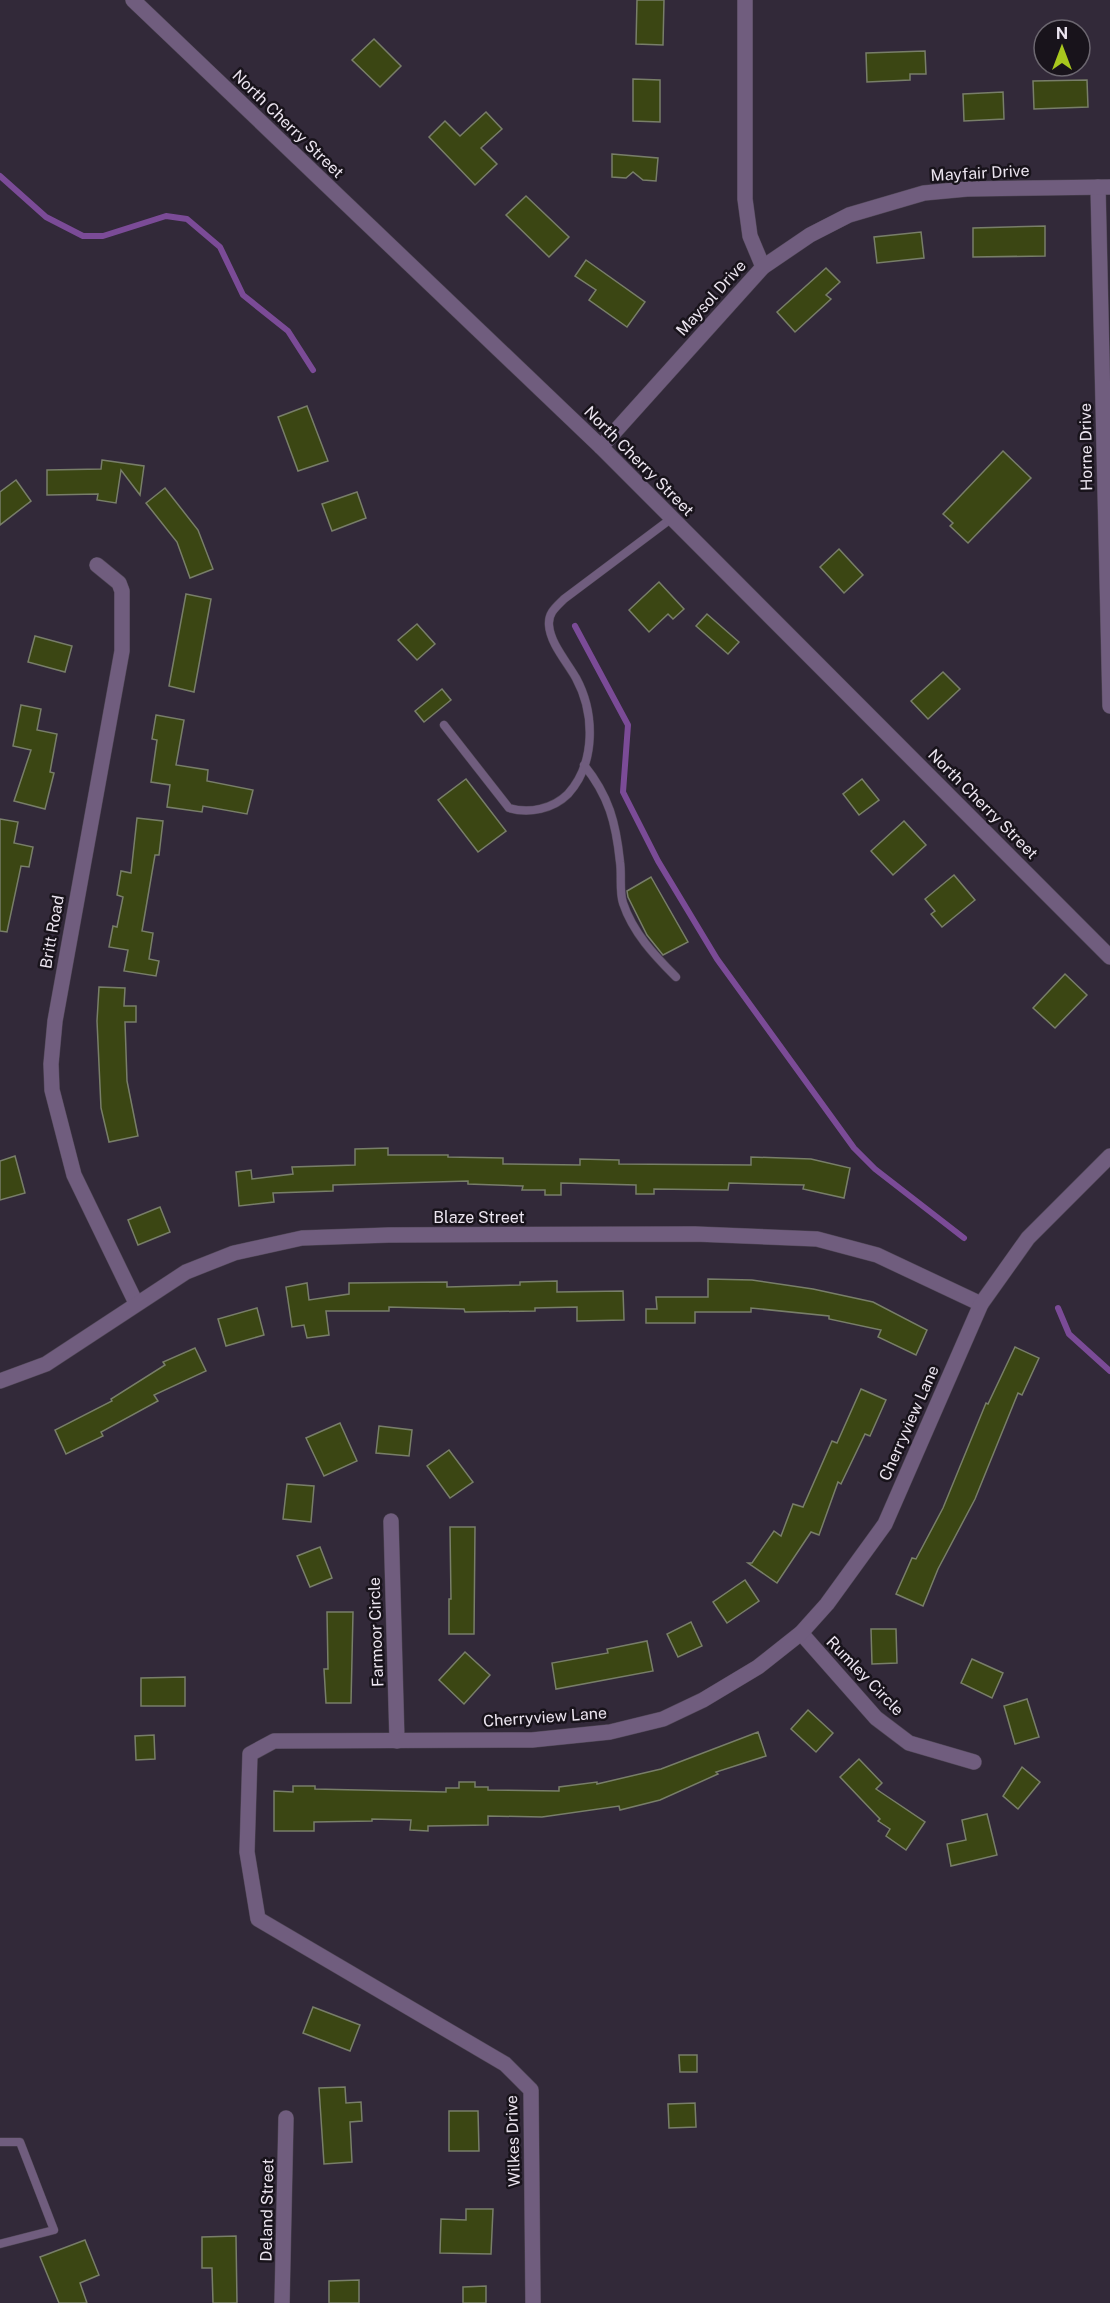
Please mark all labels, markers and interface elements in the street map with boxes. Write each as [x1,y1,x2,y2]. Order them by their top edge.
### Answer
north arrow [1032,18,1092,78]
text: N [1056,24,1068,43]
street label: North Cherry Street [228,66,348,182]
street label: Mayfair Drive [930,161,1030,185]
street label: Maysol Drive [672,256,750,340]
street label: North Cherry Street [580,402,698,520]
street label: Horne Drive [1076,403,1096,491]
street label: North Cherry Street [924,745,1042,863]
street label: Britt Road [36,894,68,970]
street label: Blaze Street [433,1208,525,1227]
street label: Cherryview Lane [875,1362,943,1484]
street label: Farmoor Circle [365,1577,387,1687]
street label: Rumley Circle [822,1632,908,1720]
street label: Cherryview Lane [482,1703,608,1731]
street label: Wilkes Drive [502,2095,524,2187]
street label: Deland Street [257,2158,277,2262]

